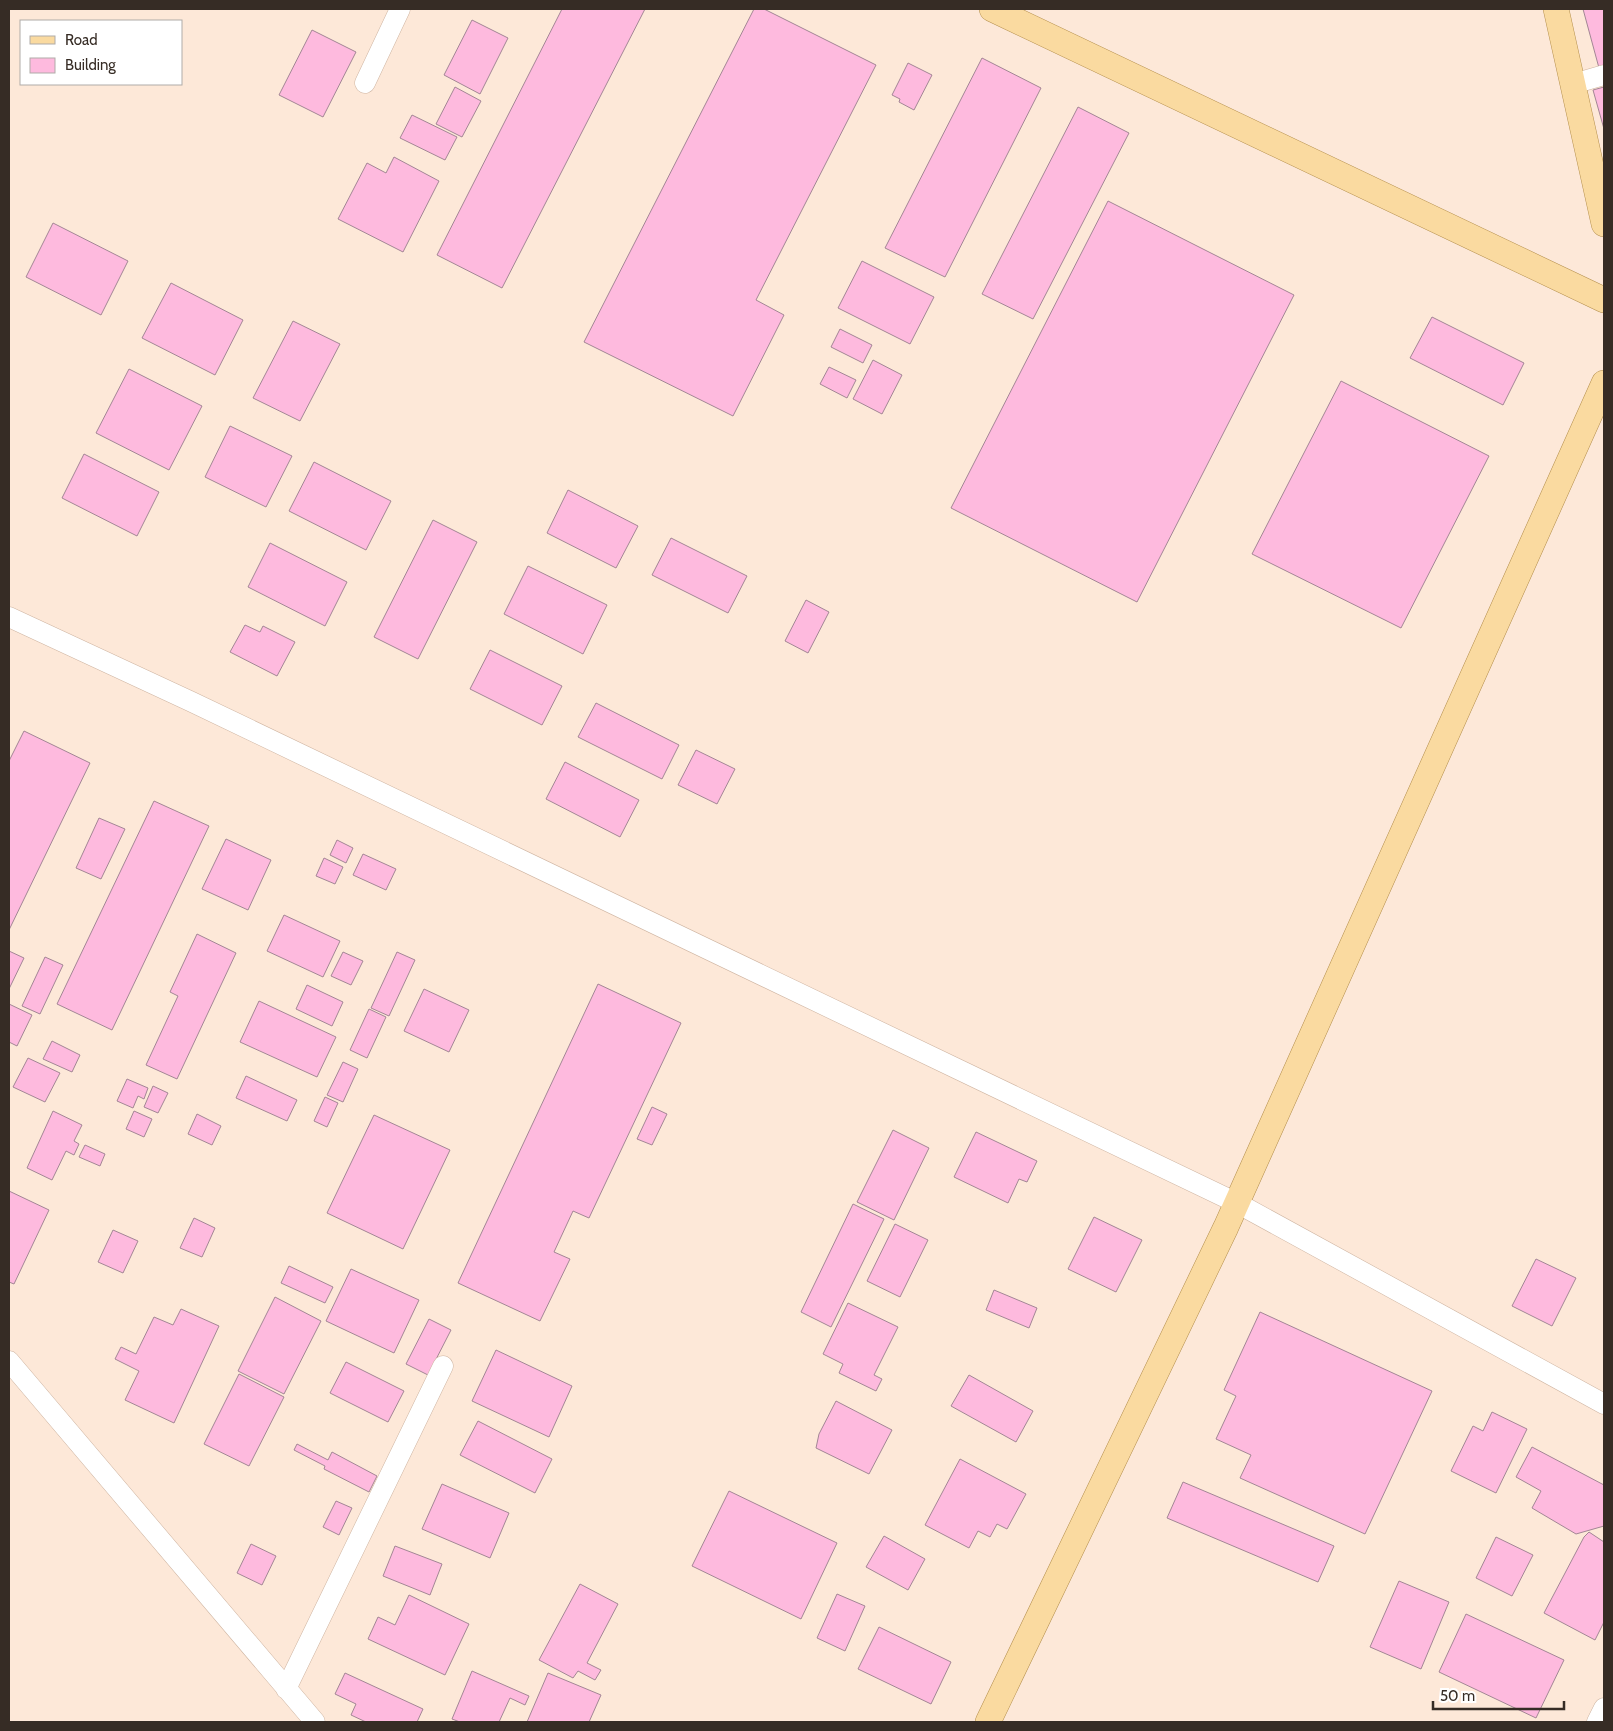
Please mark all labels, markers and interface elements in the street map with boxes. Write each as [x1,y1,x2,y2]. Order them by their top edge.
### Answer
legend [20,20,182,85]
text: Road [65,31,98,49]
text: Building [65,56,116,74]
scale bar [1433,1678,1564,1710]
text: 50 m [1440,1687,1475,1705]

